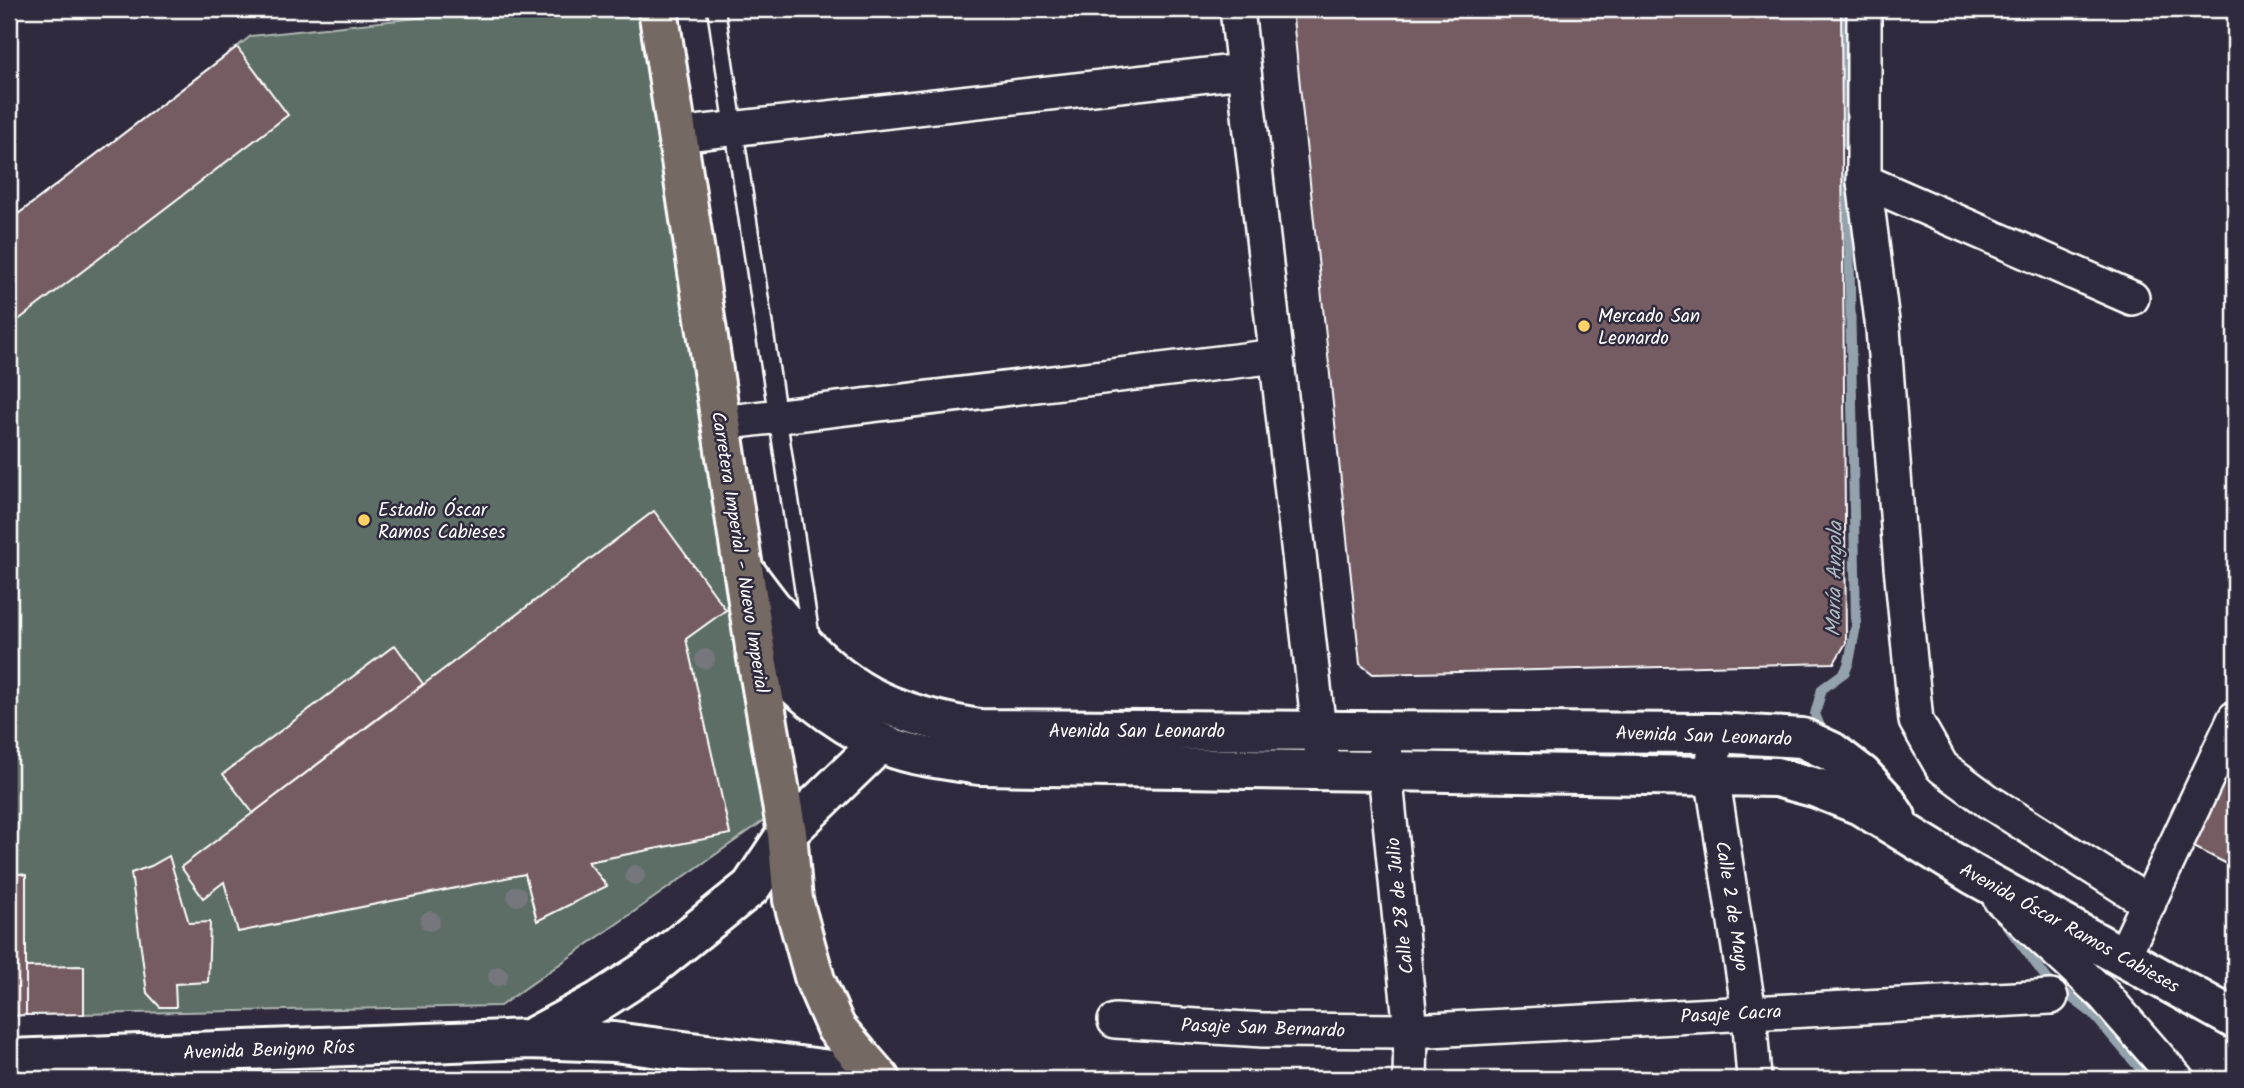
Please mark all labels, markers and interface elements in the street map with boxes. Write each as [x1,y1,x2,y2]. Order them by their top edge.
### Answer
place label: Mercado San Leonardo [1598,302,1700,354]
marker: Mercado San Leonardo [1576,318,1592,334]
street label: Carretera Imperial - Nuevo Imperial [702,409,776,696]
place label: Estadio Óscar Ramos Cabieses [378,496,506,548]
marker: Estadio Óscar Ramos Cabieses [356,512,372,528]
water label: María Angola [1818,520,1853,637]
street label: Avenida San Leonardo [1049,717,1225,747]
street label: Avenida San Leonardo [1615,719,1793,755]
street label: Calle 28 de Julio [1379,836,1423,976]
street label: Calle 2 de Mayo [1706,839,1756,974]
street label: Avenida Óscar Ramos Cabieses [1954,856,2184,1002]
street label: Pasaje Cacra [1680,997,1782,1033]
street label: Pasaje San Bernardo [1180,1011,1346,1047]
street label: Avenida Benigno Ríos [183,1033,355,1069]

